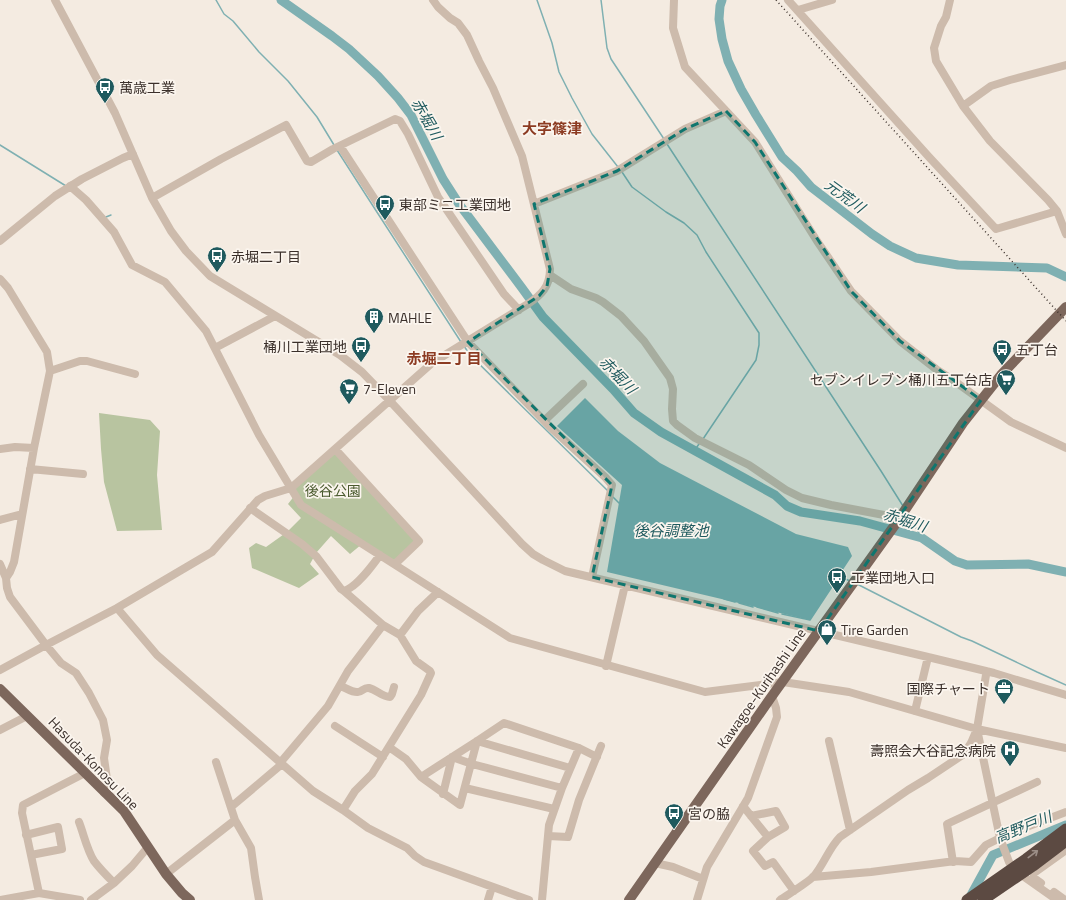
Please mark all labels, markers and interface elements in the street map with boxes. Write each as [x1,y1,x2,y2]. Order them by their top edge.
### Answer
bus stop icon: 萬歳工業 [94,76,116,104]
place label: 萬歳工業 [119,77,175,98]
water label: 赤堀川 [406,94,449,146]
district label: 大字篠津 [522,117,582,140]
water label: 元荒川 [820,173,872,220]
bus stop icon: 東部ミニ工業団地 [374,193,396,221]
place label: 東部ミニ工業団地 [399,194,511,215]
bus stop icon: 赤堀二丁目 [206,245,228,273]
place label: 赤堀二丁目 [231,246,301,267]
building icon: MAHLE [363,306,385,334]
place label: MAHLE [388,307,432,328]
bus stop icon: 桶川工業団地 [350,335,372,363]
place label: 桶川工業団地 [263,336,347,357]
bus stop icon: 五丁台 [991,338,1013,366]
place label: 五丁台 [1016,339,1058,360]
district label: 赤堀二丁目 [406,347,482,370]
water label: 赤堀川 [594,351,643,401]
supermarket icon: セブンイレブン桶川五丁台店 [995,368,1017,396]
place label: セブンイレブン桶川五丁台店 [810,369,992,390]
supermarket icon: 7-Eleven [338,377,360,405]
place label: 7-Eleven [363,378,416,399]
park label: 後谷公園 [305,480,361,501]
water label: 赤堀川 [880,502,932,539]
water label: 後谷調整池 [633,519,710,542]
bus stop icon: 工業団地入口 [826,566,848,594]
place label: 工業団地入口 [851,567,935,588]
shop icon: Tire Garden [816,618,838,646]
place label: Tire Garden [841,619,909,640]
street label: Kawagoe-Kurihashi Line [712,624,810,752]
office icon: 国際チャート [993,677,1015,705]
place label: 国際チャート [906,678,990,699]
street label: Hasuda-Konosu Line [44,712,144,814]
hospital icon: 壽照会大谷記念病院 [999,739,1021,767]
place label: 壽照会大谷記念病院 [870,740,996,761]
bus stop icon: 宮の脇 [663,802,685,830]
place label: 宮の脇 [688,803,730,824]
water label: 高野戸川 [991,804,1057,849]
one-way arrow [1028,850,1039,858]

